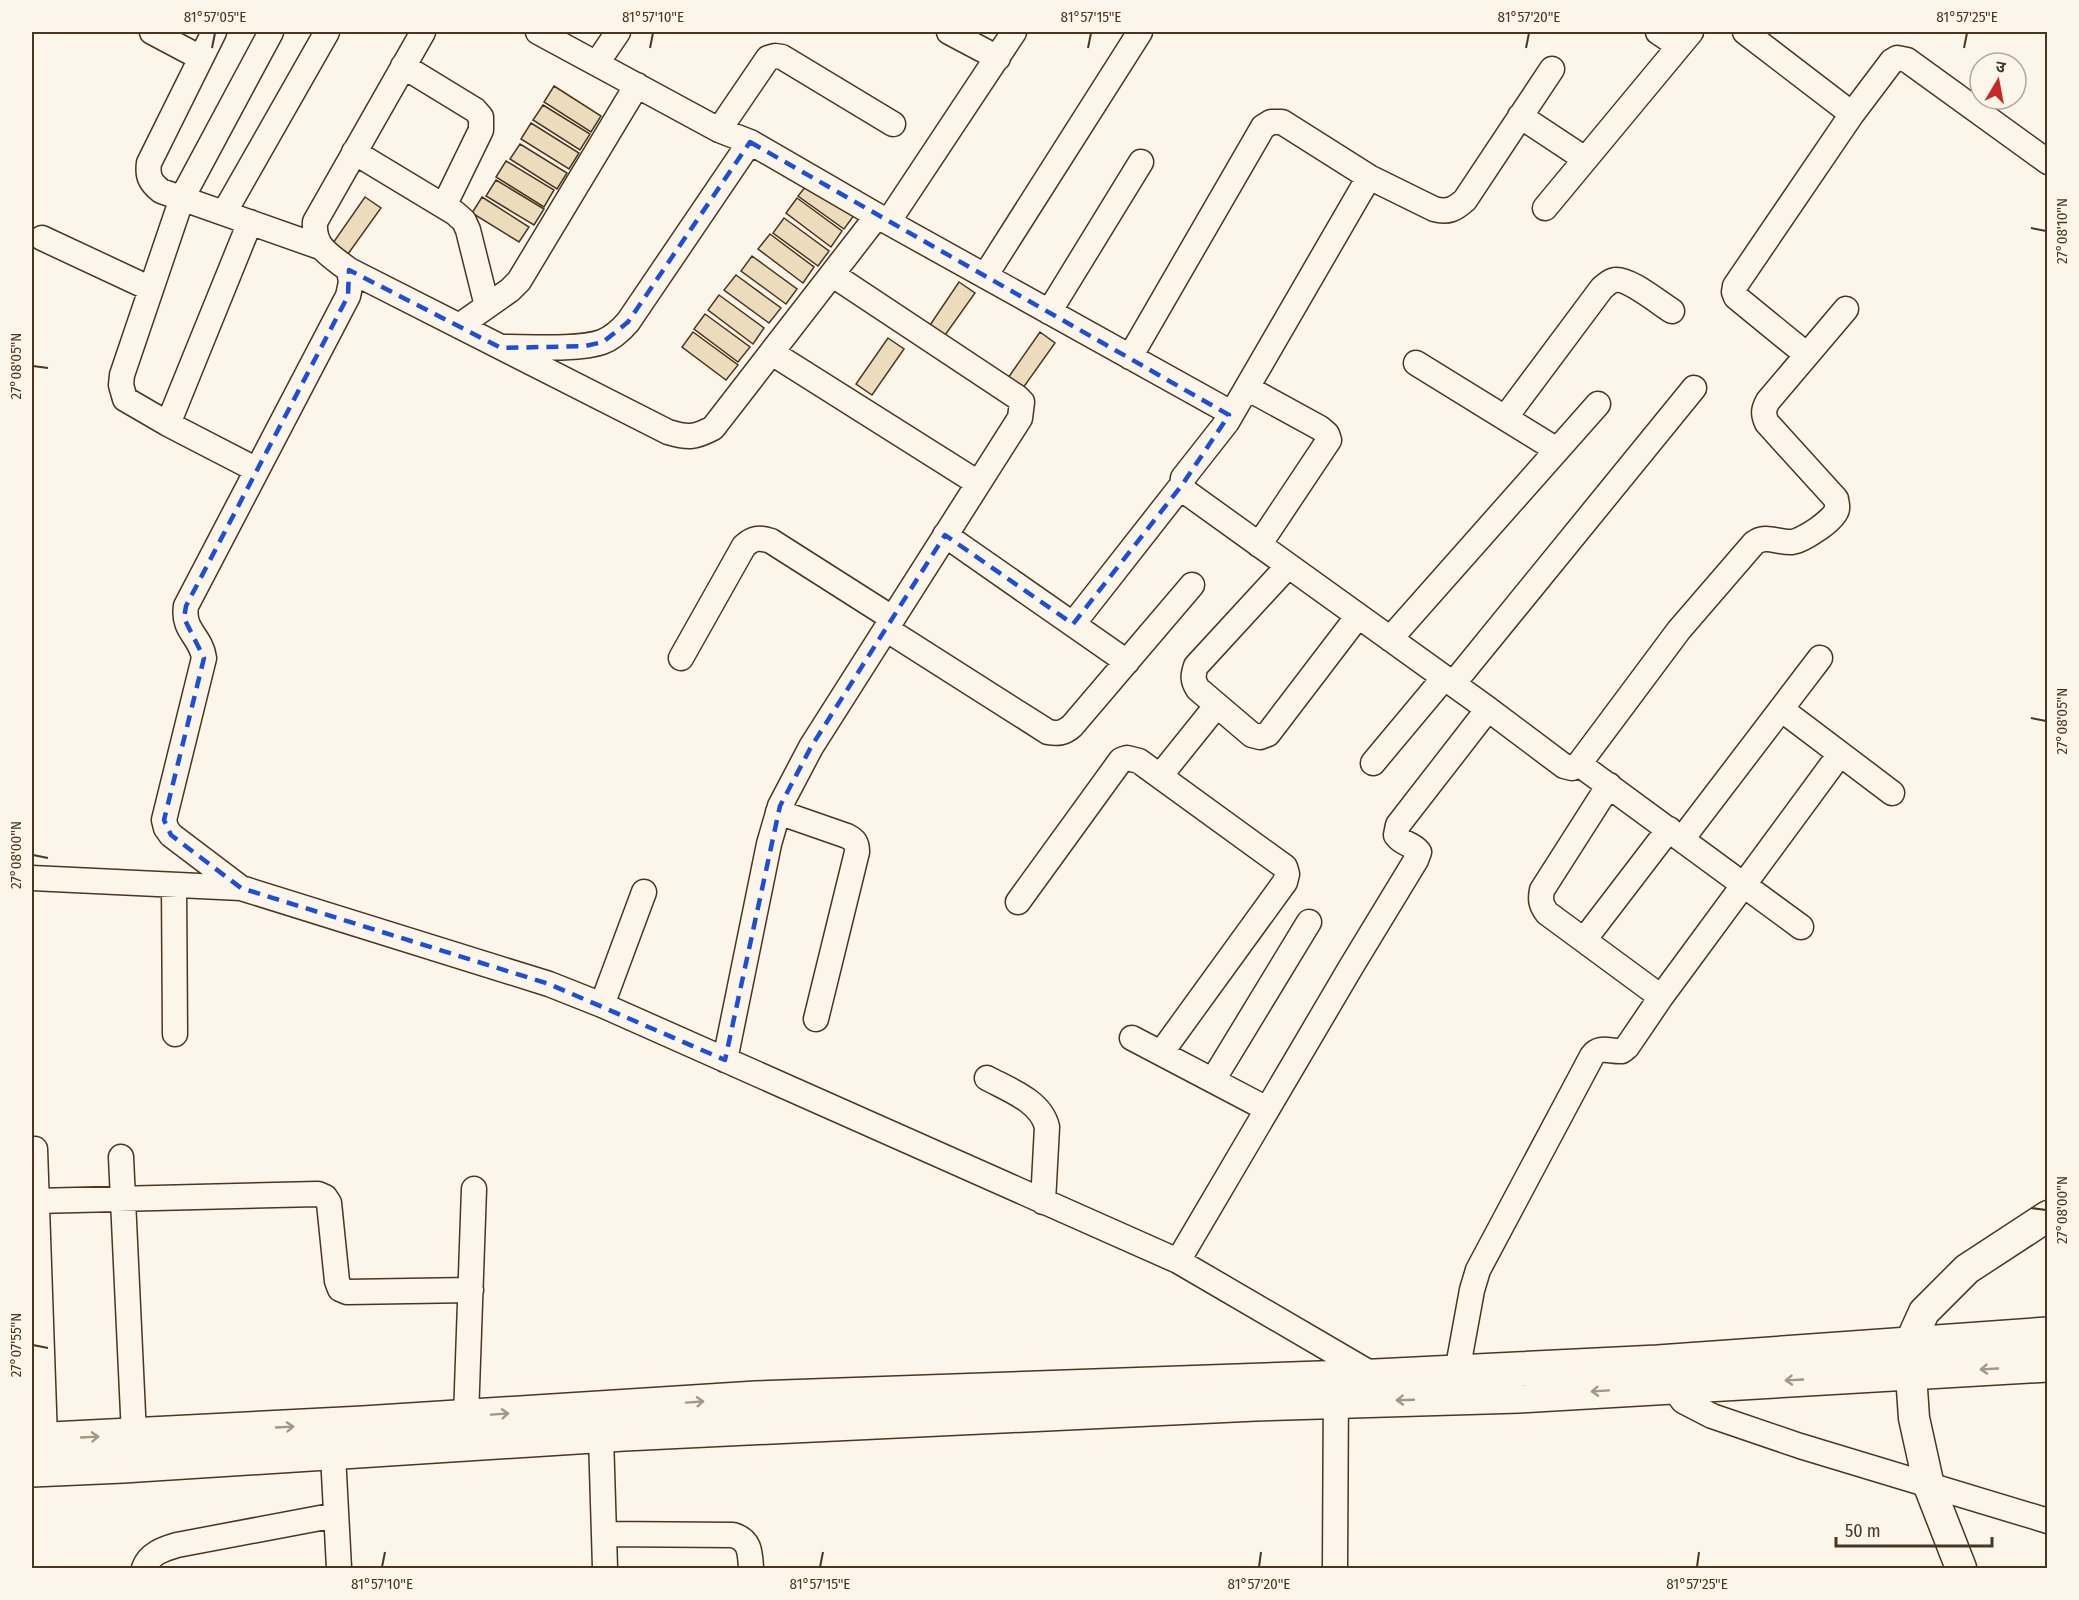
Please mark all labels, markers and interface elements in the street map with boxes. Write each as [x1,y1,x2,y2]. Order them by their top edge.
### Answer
text: 81°57'05"E [184,8,246,26]
text: 81°57'10"E [622,8,684,26]
text: 81°57'15"E [1061,8,1121,26]
text: 81°57'20"E [1498,8,1560,26]
text: 81°57'25"E [1936,8,1998,26]
north arrow [1968,51,2028,111]
text: उ [1994,57,2007,77]
text: 27°08'10"N [2053,198,2071,264]
text: 27°08'05"N [7,333,25,399]
text: 27°08'05"N [2053,688,2071,754]
text: 27°08'00"N [7,821,25,889]
text: 27°08'00"N [2053,1176,2071,1244]
text: 27°07'55"N [7,1313,25,1377]
one-way arrow [1980,1363,2000,1374]
one-way arrow [1785,1374,1805,1385]
one-way arrow [1590,1386,1610,1397]
one-way arrow [1395,1394,1415,1405]
one-way arrow [684,1396,704,1407]
one-way arrow [490,1409,510,1420]
one-way arrow [274,1422,294,1433]
one-way arrow [79,1431,99,1442]
scale bar [1836,1510,1992,1548]
text: 50 m [1845,1520,1881,1542]
text: 81°57'10"E [351,1575,413,1593]
text: 81°57'15"E [790,1575,850,1593]
text: 81°57'20"E [1228,1575,1290,1593]
text: 81°57'25"E [1666,1575,1728,1593]

